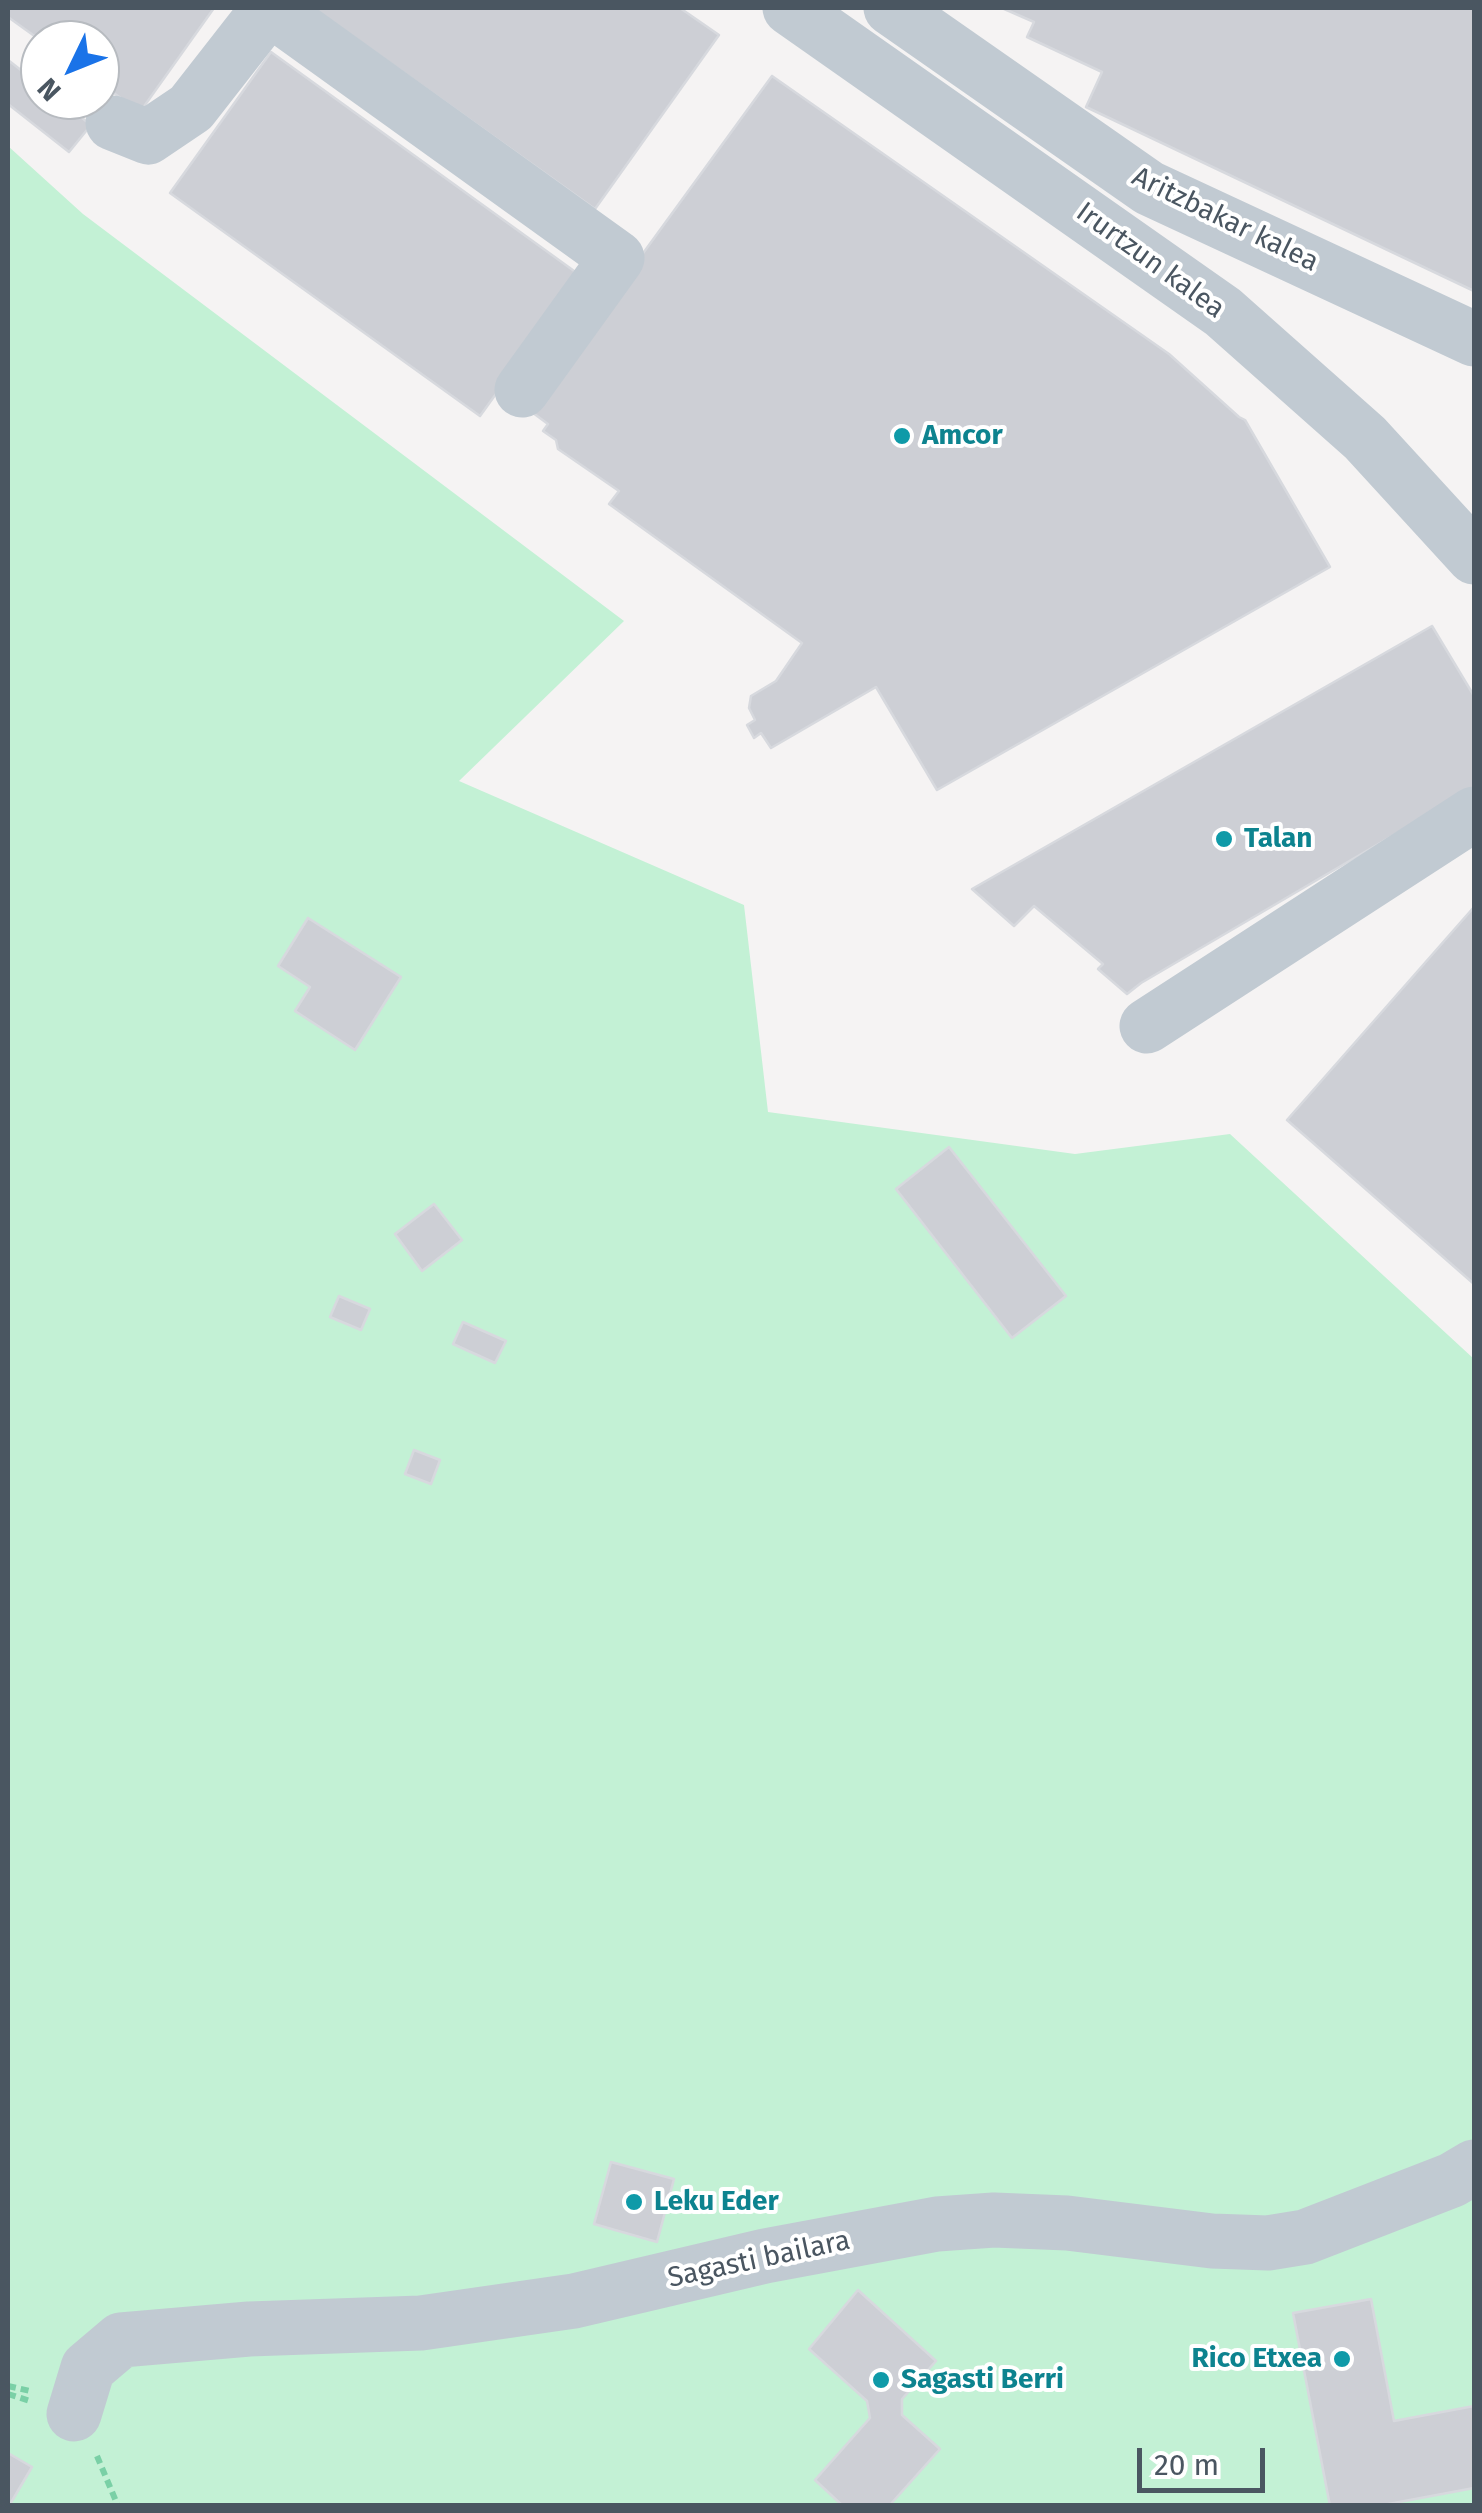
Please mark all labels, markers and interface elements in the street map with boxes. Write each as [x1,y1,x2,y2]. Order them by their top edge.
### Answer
north arrow [20,20,120,120]
text: N [31,71,68,107]
street label: Aritzbakar kalea [1126,160,1324,280]
street label: Irurtzun kalea [1069,196,1231,326]
place label: Amcor [922,419,1003,453]
marker: Amcor [891,425,913,447]
place label: Talan [1244,822,1312,856]
marker: Talan [1213,828,1235,850]
place label: Leku Eder [654,2185,779,2219]
marker: Leku Eder [623,2191,645,2213]
street label: Sagasti bailara [665,2224,853,2296]
place label: Rico Etxea [1191,2342,1322,2376]
marker: Rico Etxea [1331,2348,1353,2370]
place label: Sagasti Berri [901,2363,1064,2397]
marker: Sagasti Berri [870,2369,892,2391]
scale bar [1142,2428,1270,2490]
text: 20 m [1154,2447,1219,2483]

